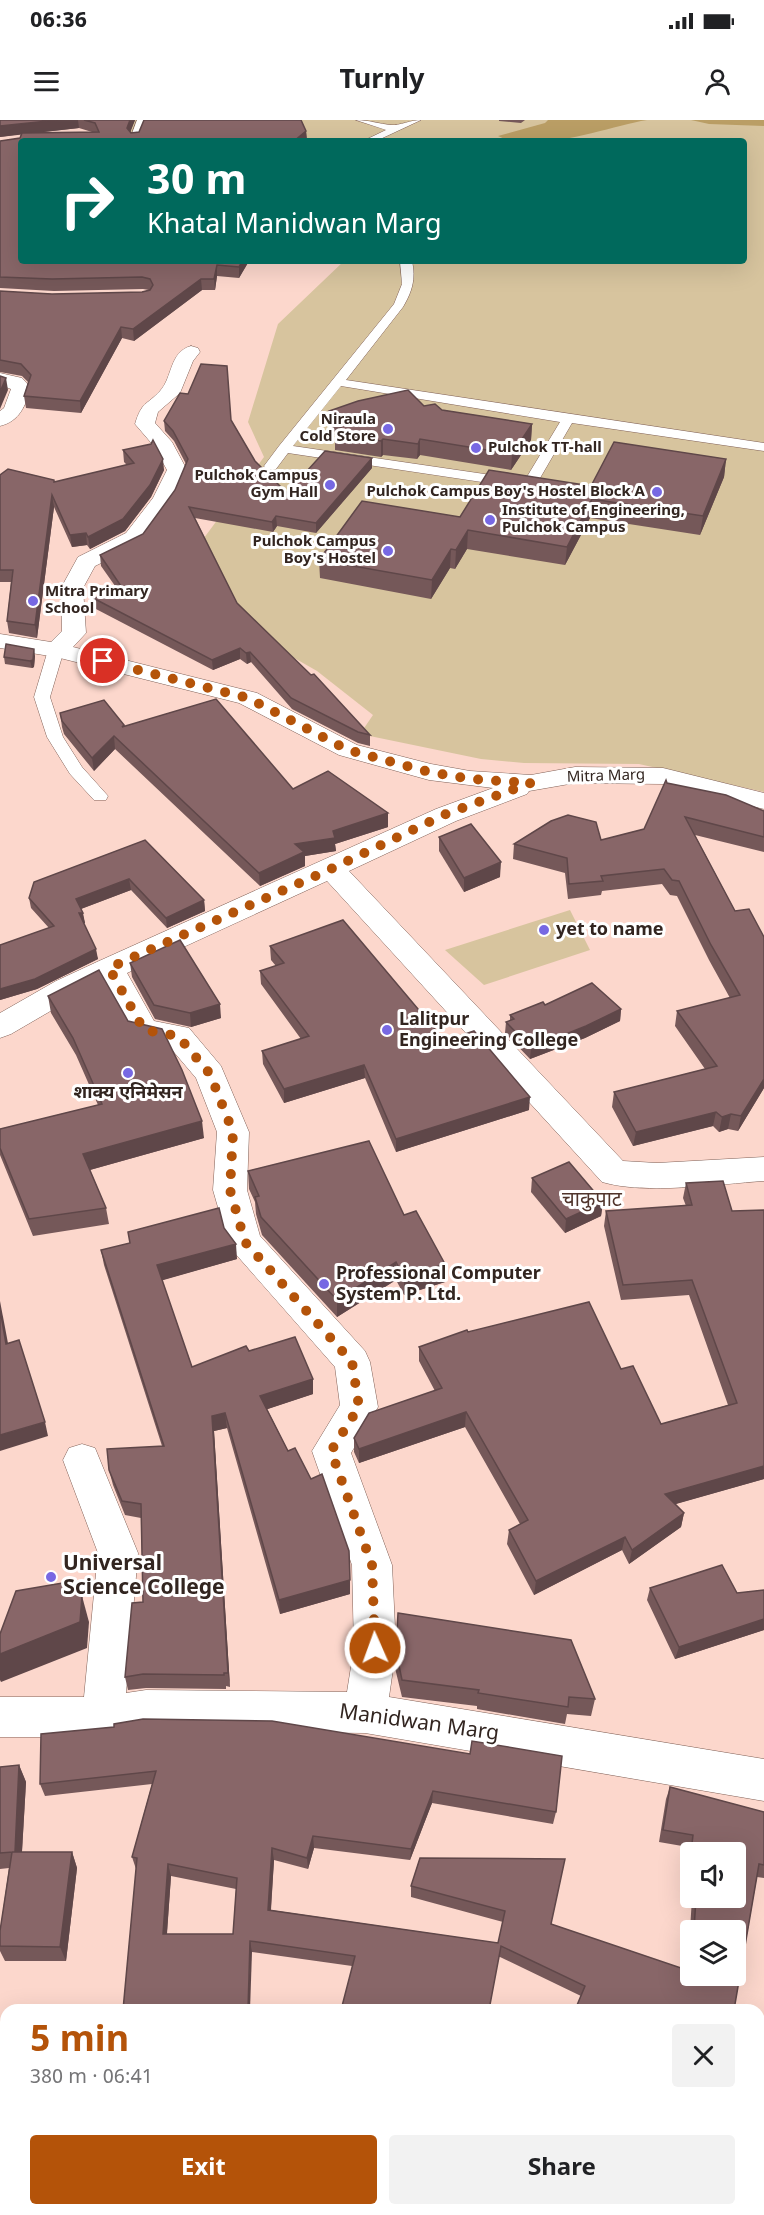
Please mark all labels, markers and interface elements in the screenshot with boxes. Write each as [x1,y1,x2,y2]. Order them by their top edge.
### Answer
text: 06:36 [30,7,87,36]
text: Turnly [340,64,424,99]
icon: menu [30,65,63,98]
icon: person [701,65,734,98]
text: 30 m [147,156,247,211]
icon: right [48,162,126,240]
text: Khatal Manidwan Marg [147,209,442,244]
place label: Niraula Cold Store [300,411,376,447]
marker: Niraula Cold Store [381,422,395,436]
place label: Pulchok TT-hall [488,439,602,458]
marker: Pulchok TT-hall [469,441,483,455]
place label: Pulchok Campus Gym Hall [195,467,318,503]
marker: Pulchok Campus Gym Hall [323,478,337,492]
place label: Pulchok Campus Boy's Hostel Block A [366,483,646,502]
marker: Pulchok Campus Boy's Hostel Block A [650,485,664,499]
place label: Institute of Engineering, Pulchok Campus [502,502,685,538]
marker: Institute of Engineering, Pulchok Campus [483,513,497,527]
place label: Pulchok Campus Boy's Hostel [253,533,376,569]
marker: Pulchok Campus Boy's Hostel [381,544,395,558]
place label: Mitra Primary School [45,583,149,619]
marker: Mitra Primary School [26,594,40,608]
pin [77,635,128,686]
icon: arrive [86,644,119,677]
street label: Mitra Marg [566,766,646,788]
place label: yet to name [556,919,664,942]
marker: yet to name [537,923,551,937]
place label: Lalitpur Engineering College [399,1009,578,1053]
marker: Lalitpur Engineering College [380,1023,394,1037]
marker: शाक्य एनिमेसन [121,1066,135,1080]
place label: शाक्य एनिमेसन [73,1082,183,1105]
district label: चाकुपाट [562,1188,623,1214]
place label: Professional Computer System P. Ltd. [336,1263,541,1307]
marker: Professional Computer System P. Ltd. [317,1277,331,1291]
place label: Universal Science College [63,1551,225,1603]
marker: Universal Science College [44,1570,58,1584]
position arrow [343,1616,407,1680]
street label: Manidwan Marg [337,1699,501,1749]
map controls [680,1842,746,1986]
button: sound [680,1842,746,1908]
button: layers [680,1920,746,1986]
text: 5 min [30,2019,129,2066]
button: close [672,2024,735,2087]
text: 380 m · 06:41 [30,2065,153,2091]
button: Exit [30,2135,377,2204]
button: Share [389,2135,735,2204]

